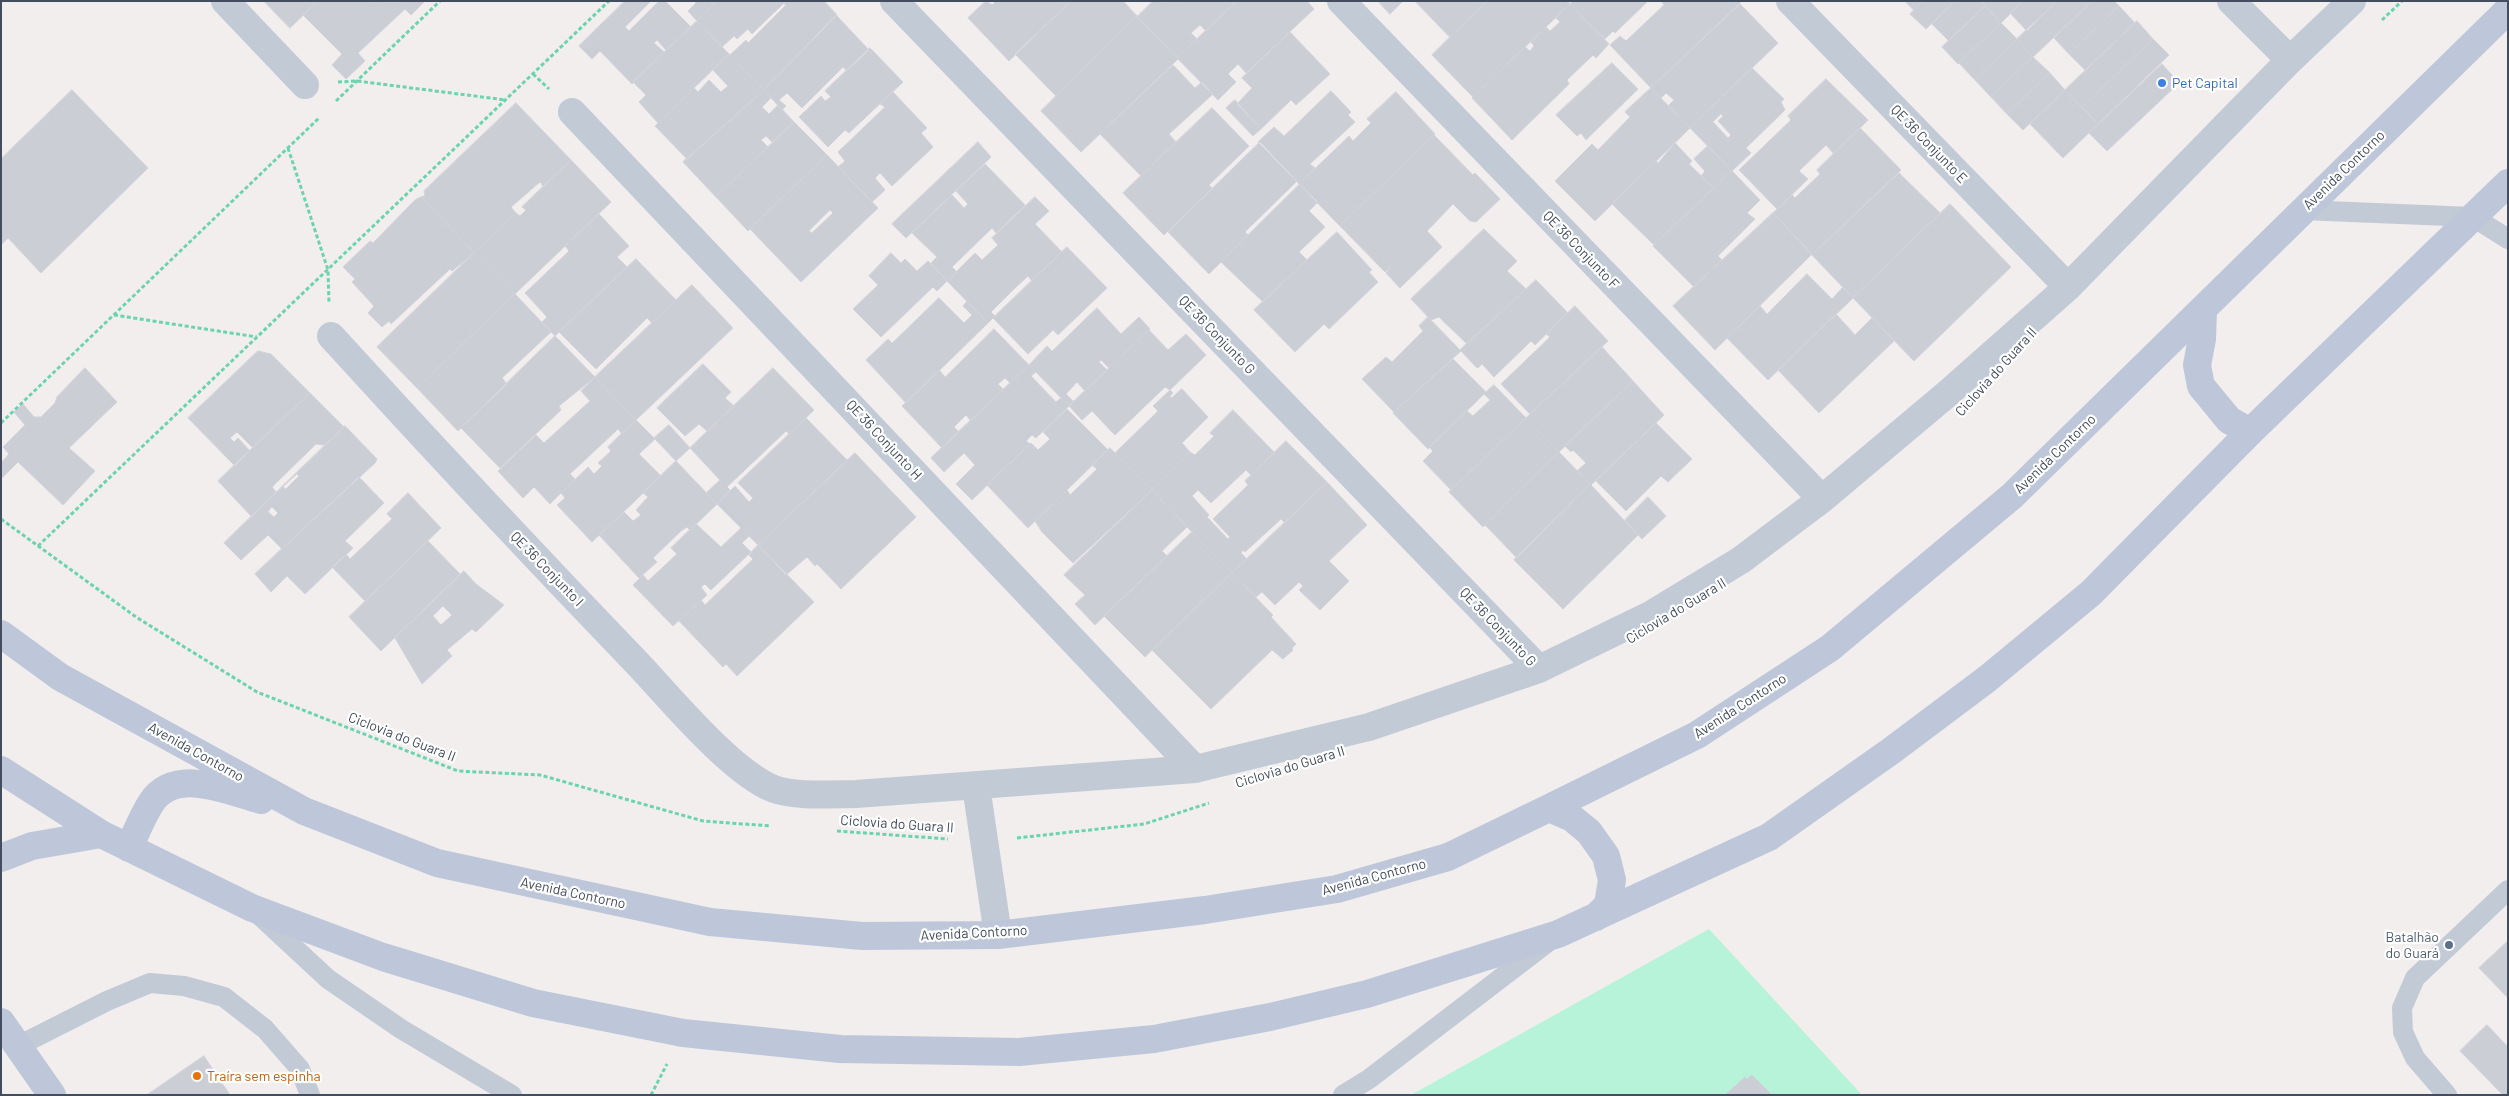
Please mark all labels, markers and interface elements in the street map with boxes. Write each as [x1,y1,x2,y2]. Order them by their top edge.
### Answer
place label: Pet Capital [2172,75,2238,91]
marker: Pet Capital [2156,77,2168,89]
street label: QE 36 Conjunto E [1887,101,1971,187]
street label: Avenida Contorno [2300,127,2388,213]
street label: QE 36 Conjunto F [1540,207,1622,293]
street label: QE 36 Conjunto G [1175,292,1259,378]
street label: Ciclovia do Guara II [1952,324,2040,420]
street label: QE 36 Conjunto H [843,397,925,483]
street label: Avenida Contorno [2011,411,2099,497]
street label: QE 36 Conjunto I [507,528,587,610]
street label: Ciclovia do Guara II [1623,575,1729,647]
street label: QE 36 Conjunto G [1456,584,1540,670]
street label: Avenida Contorno [1691,670,1789,742]
street label: Ciclovia do Guara II [346,709,458,765]
street label: Avenida Contorno [145,719,247,785]
street label: Ciclovia do Guara II [1233,742,1347,792]
street label: Ciclovia do Guara II [840,812,954,836]
street label: Avenida Contorno [1320,855,1428,899]
street label: Avenida Contorno [519,874,627,912]
street label: Avenida Contorno [920,922,1028,944]
place label: Batalhão do Guará [2385,929,2439,962]
marker: Batalhão do Guará [2443,939,2455,951]
place label: Traíra sem espinha [207,1068,321,1084]
marker: Traíra sem espinha [191,1070,203,1082]

